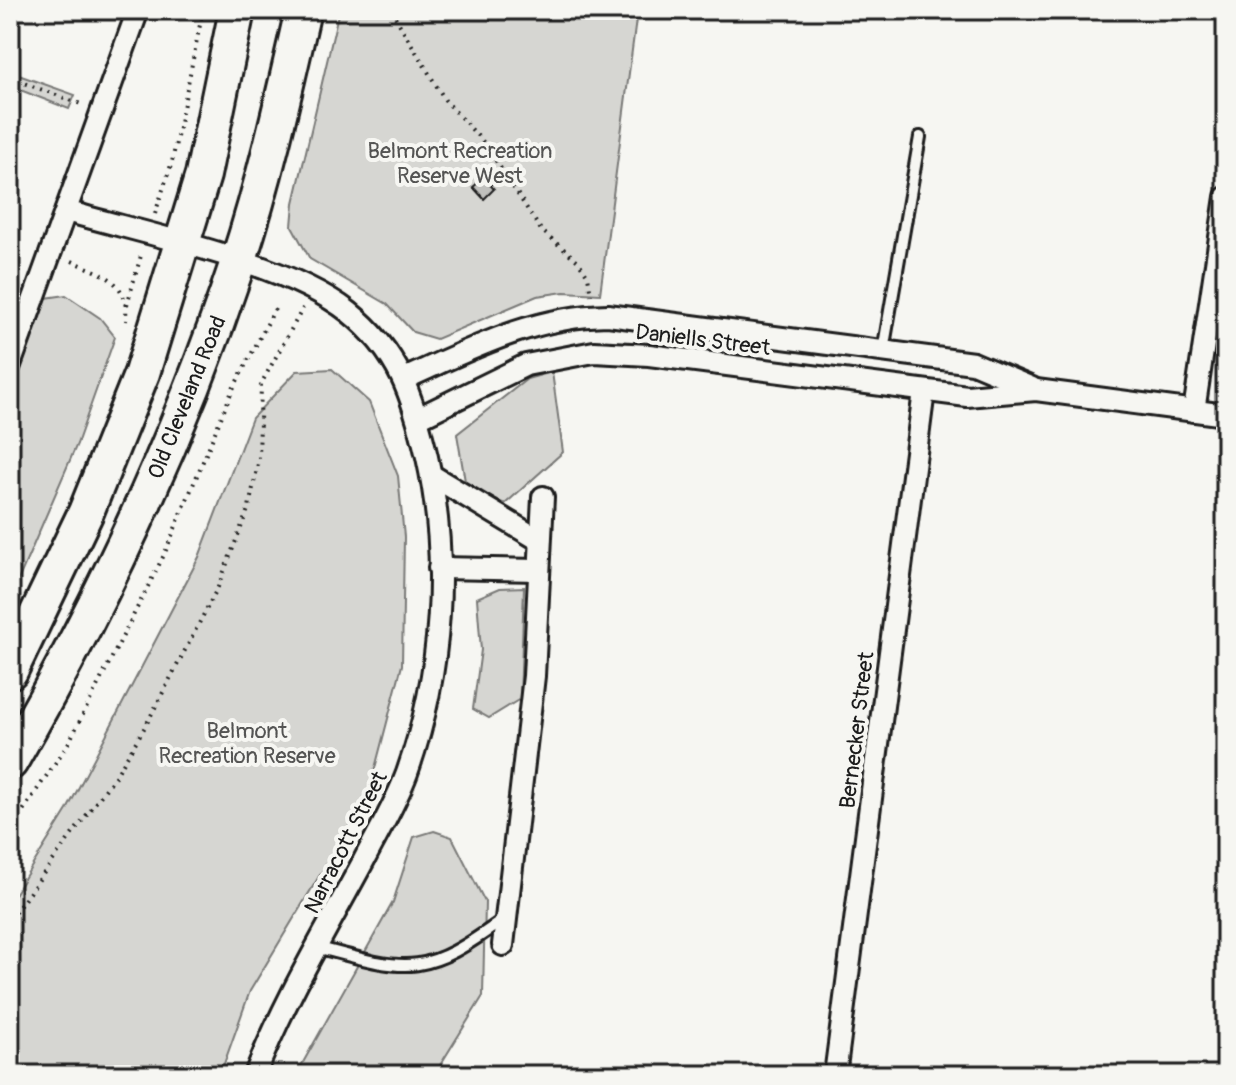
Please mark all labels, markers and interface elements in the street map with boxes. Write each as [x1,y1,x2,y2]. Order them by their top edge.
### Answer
park label: Belmont Recreation Reserve West [368,137,552,190]
street label: Old Cleveland Road [141,312,232,483]
street label: Daniells Street [634,318,772,362]
street label: Bernecker Street [833,650,881,810]
park label: Belmont Recreation Reserve [158,717,336,770]
street label: Narracott Street [298,766,394,918]

